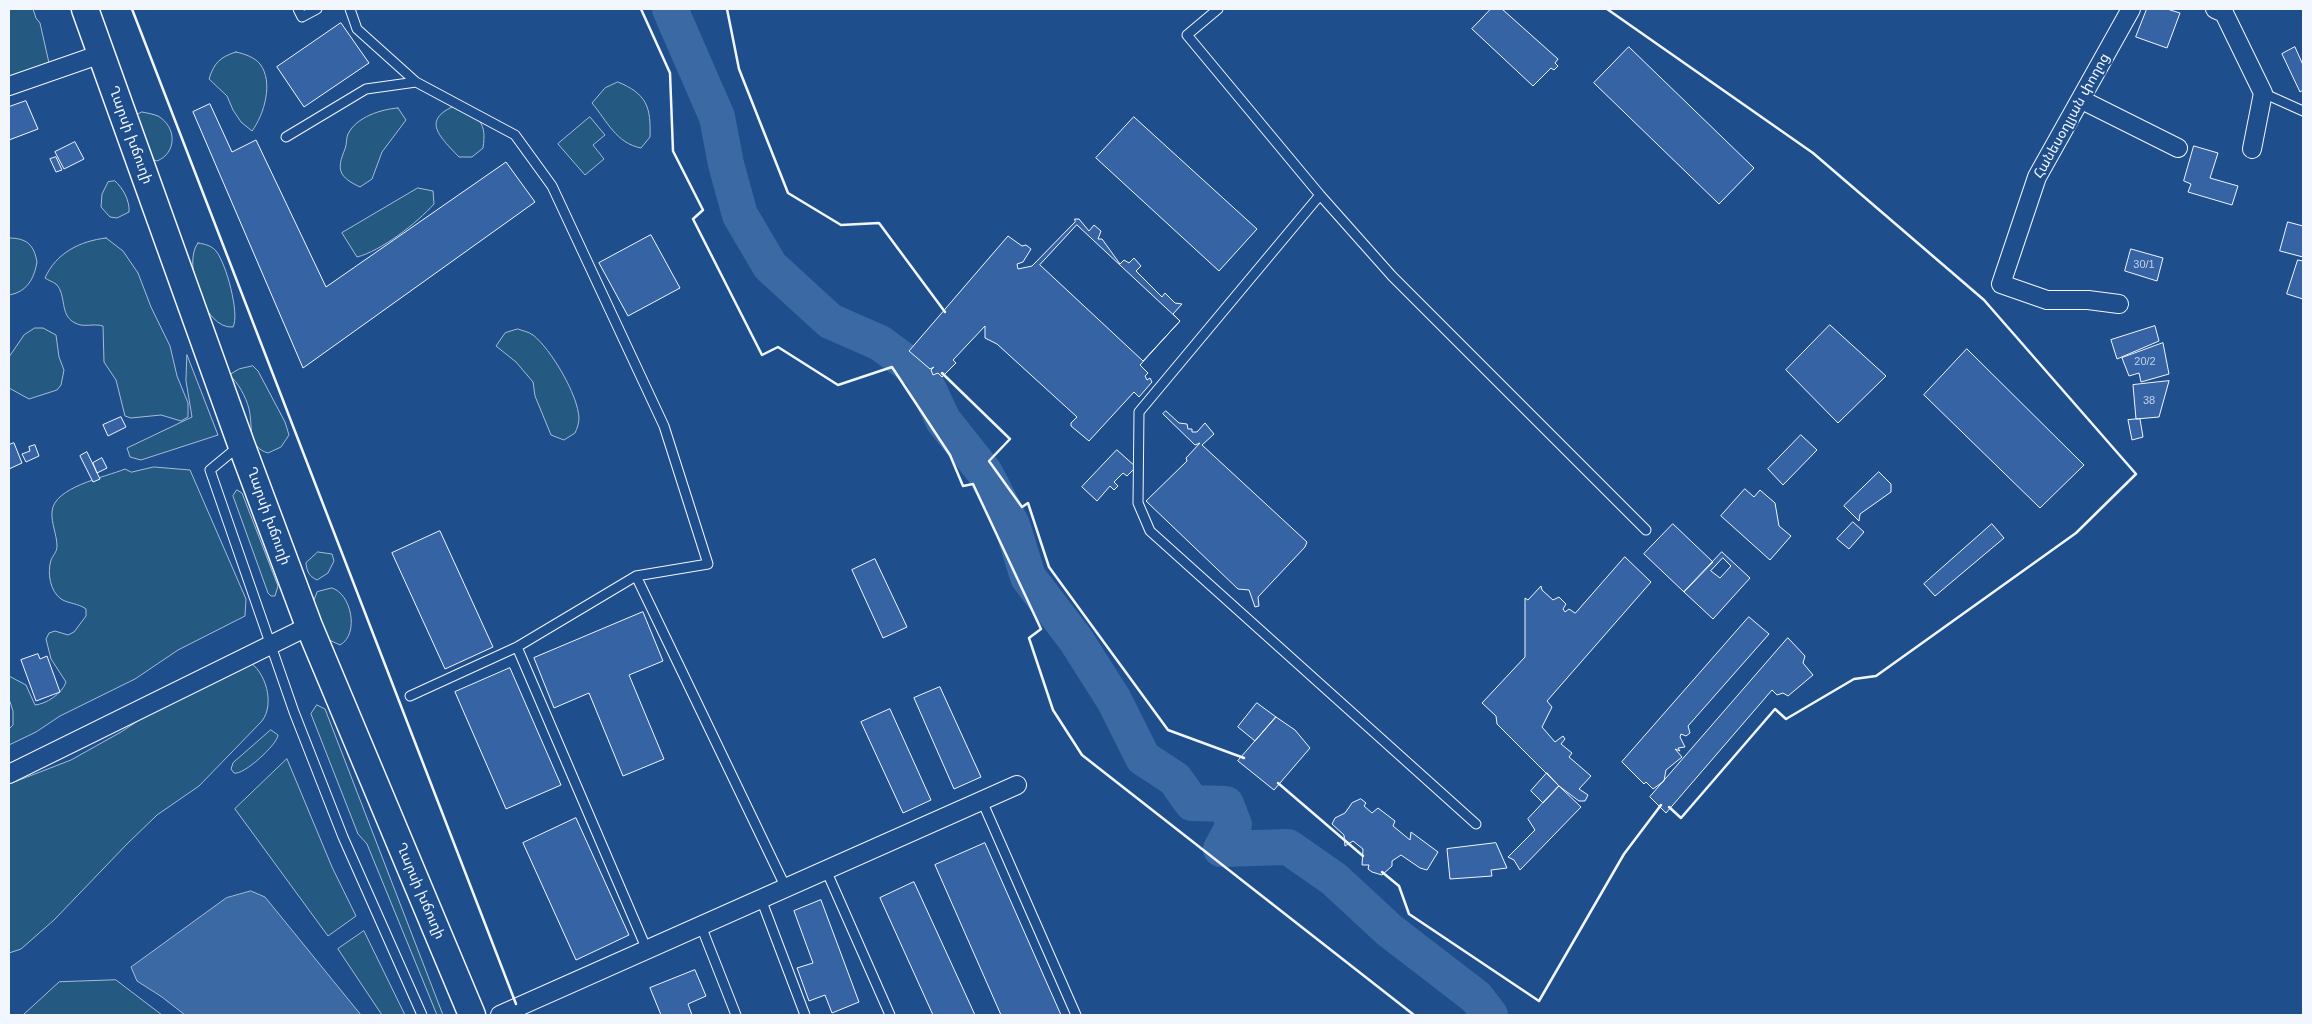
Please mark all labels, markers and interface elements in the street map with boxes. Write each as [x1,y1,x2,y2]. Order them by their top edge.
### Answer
street label: Հանեսօղլյան փողոց [2031,50,2113,182]
street label: Ղարսի խճուղի [104,84,156,186]
house number: 30/1 [2133,258,2155,272]
house number: 20/2 [2134,355,2156,369]
house number: 38 [2143,394,2155,408]
street label: Ղարսի խճուղի [242,465,294,567]
street label: Ղարսի խճուղի [392,840,448,942]

